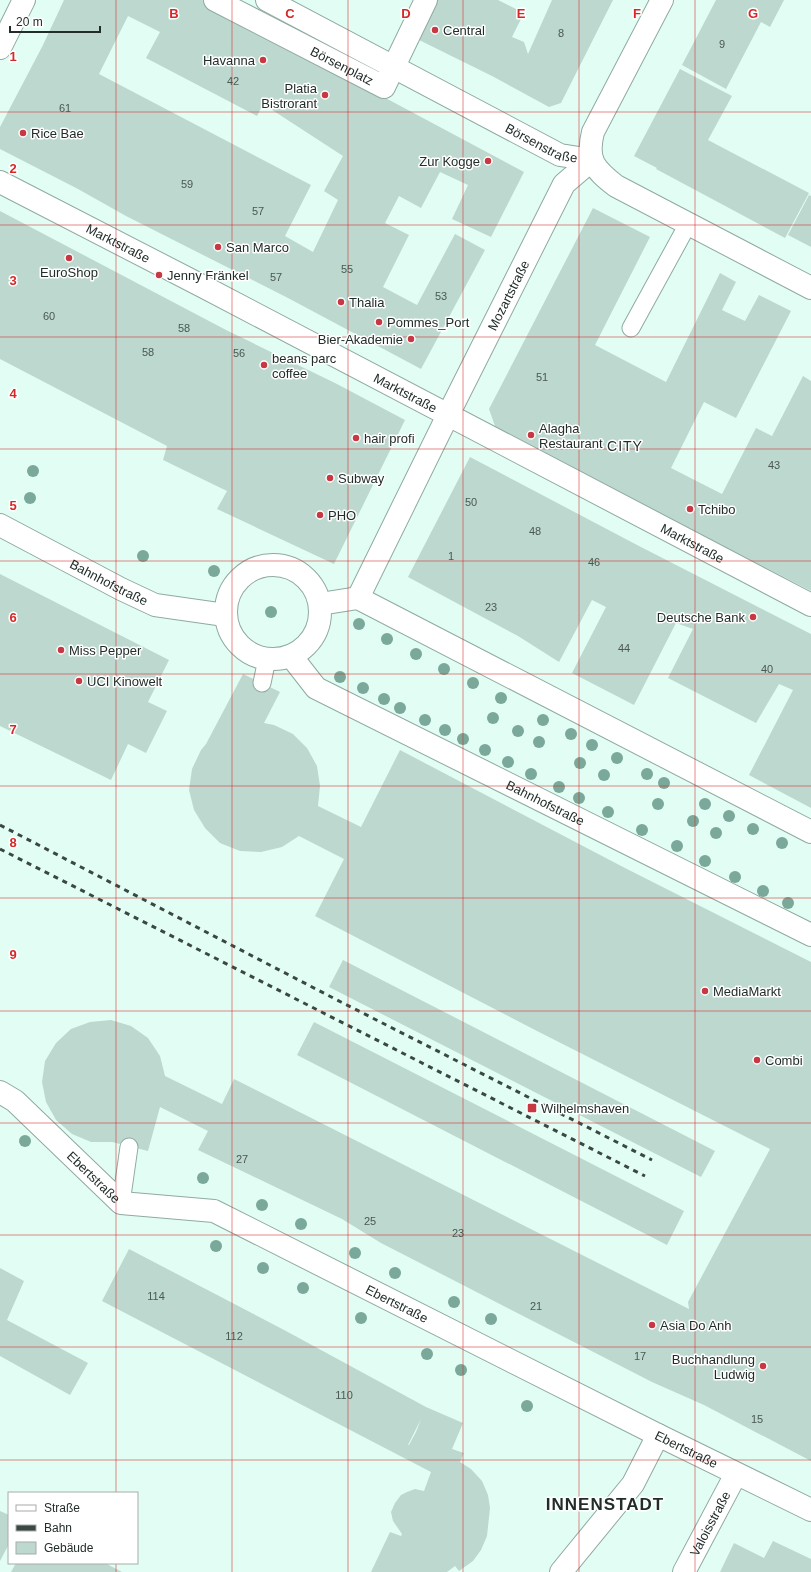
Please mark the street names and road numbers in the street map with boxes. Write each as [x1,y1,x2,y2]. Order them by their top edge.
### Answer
street label: Börsenplatz [308,44,376,88]
street label: Börsenstraße [503,121,578,166]
street label: Marktstraße [84,221,152,266]
street label: Mozartstraße [485,258,533,333]
street label: Marktstraße [371,370,440,416]
street label: Marktstraße [658,521,727,566]
street label: Bahnhofstraße [67,556,150,609]
street label: Bahnhofstraße [504,777,587,829]
street label: Ebertstraße [64,1148,123,1206]
street label: Ebertstraße [363,1282,431,1326]
street label: Ebertstraße [652,1428,720,1471]
street label: Valoisstraße [687,1489,734,1559]

